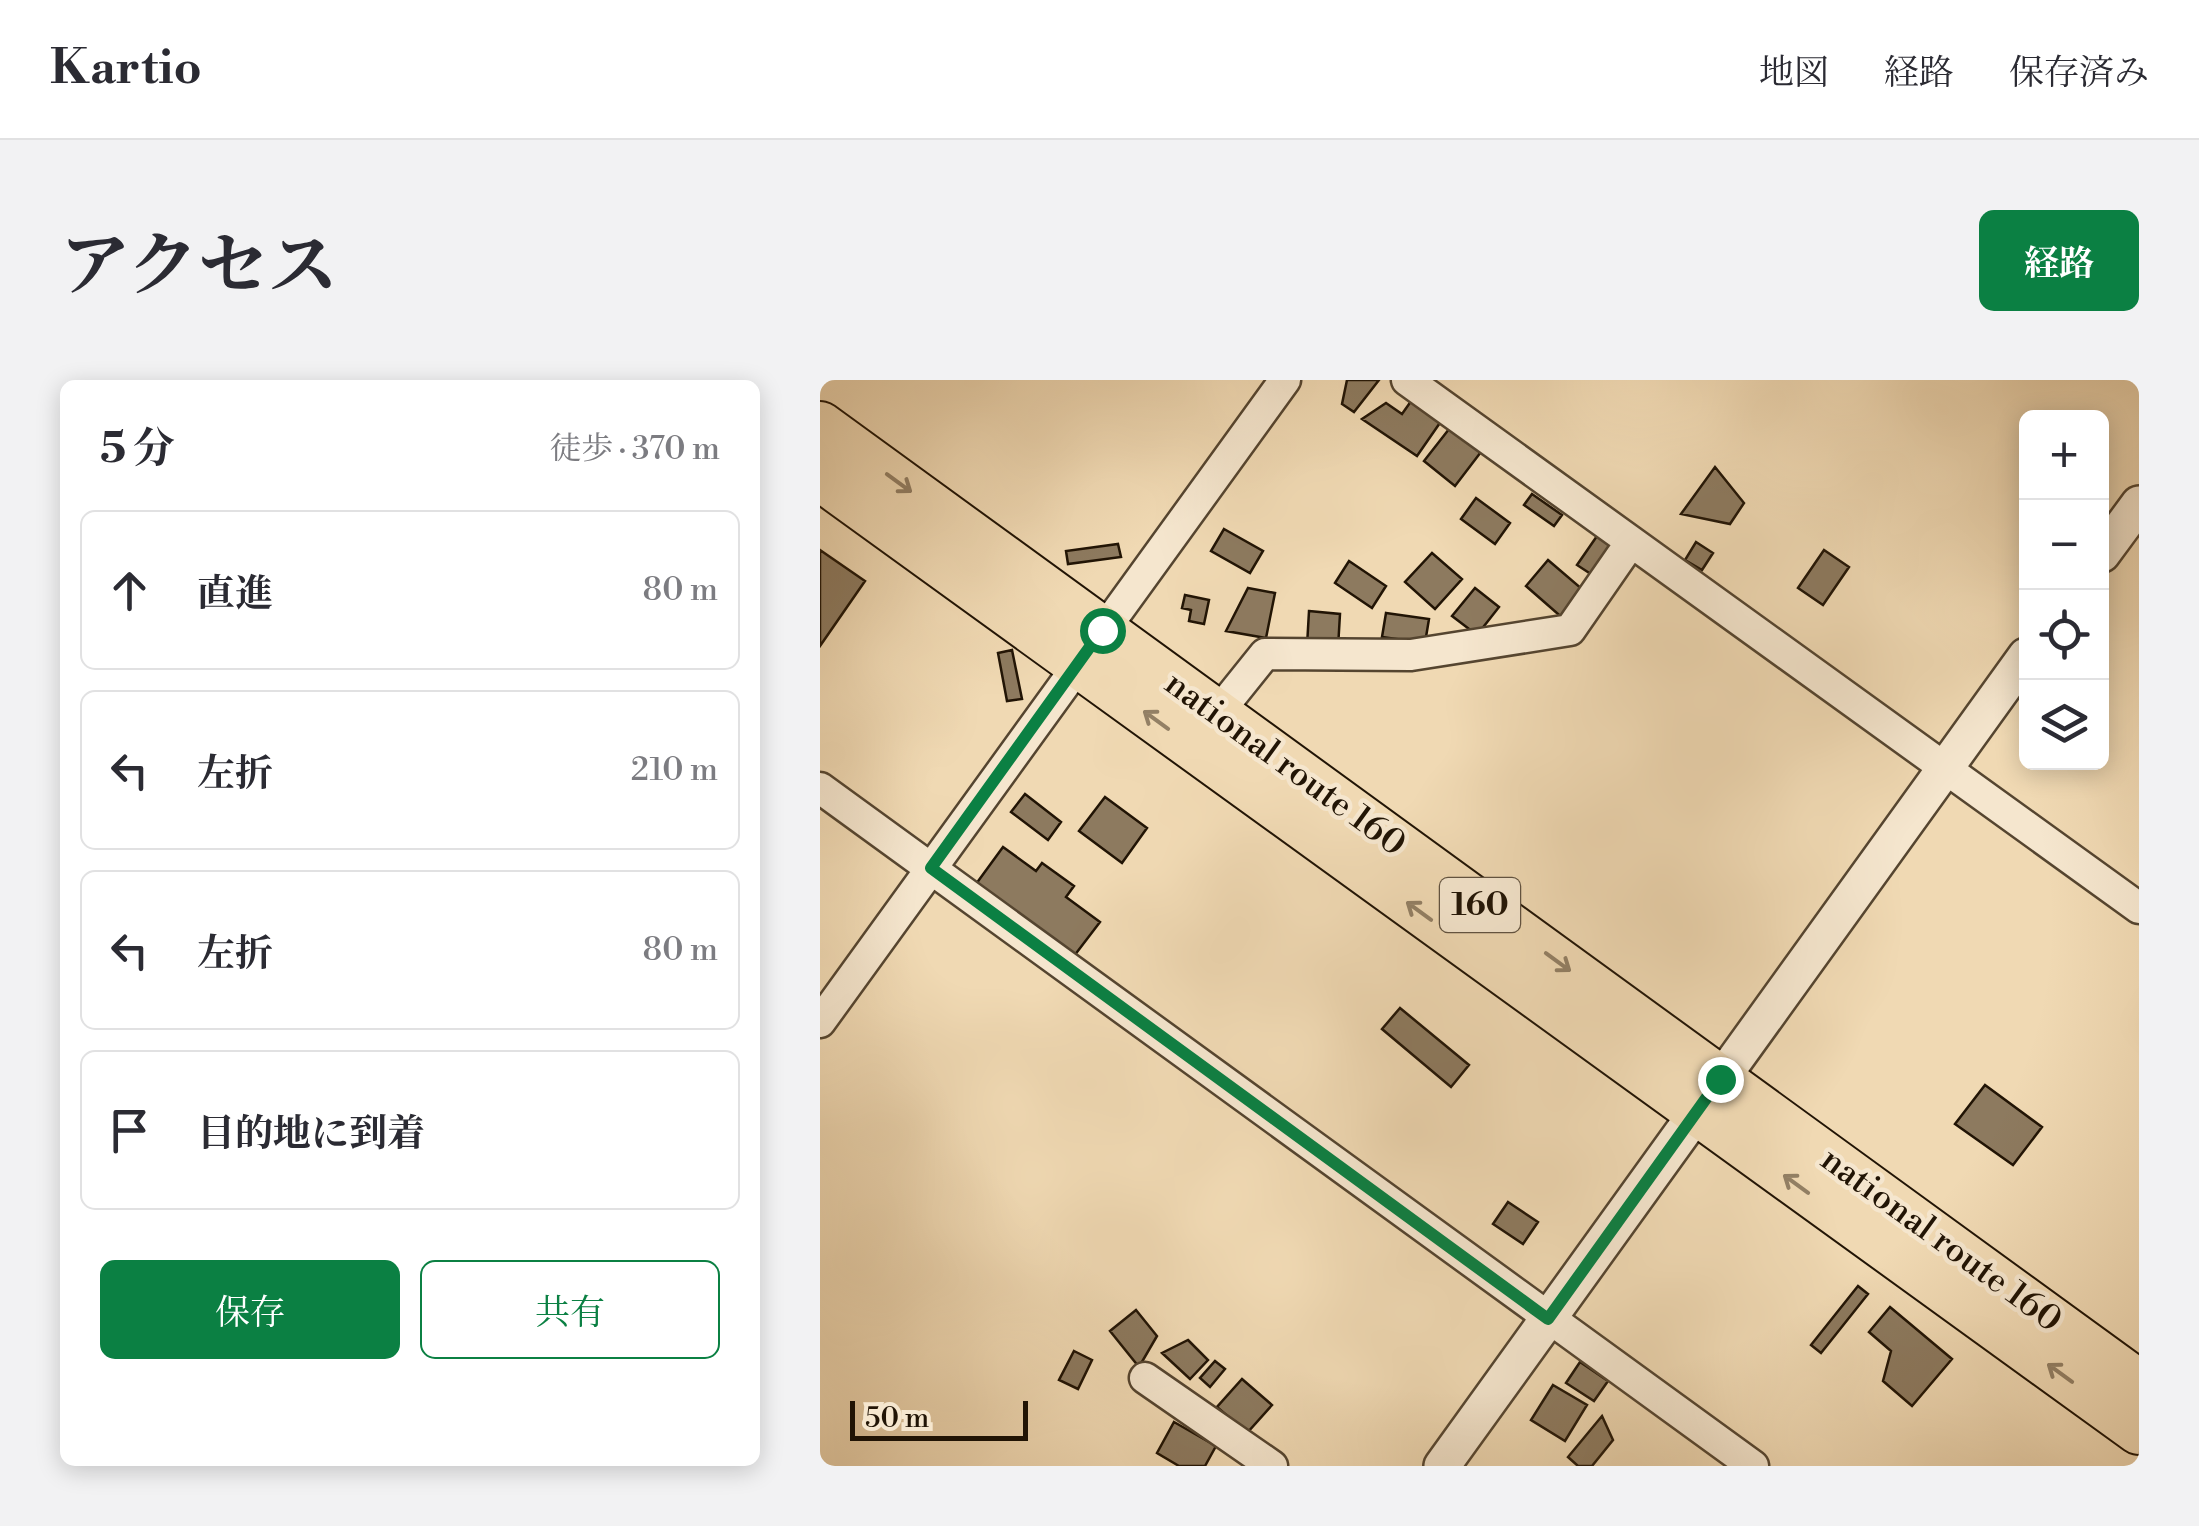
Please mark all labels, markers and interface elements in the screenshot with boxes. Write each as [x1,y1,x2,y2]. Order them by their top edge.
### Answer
text: Kartio [50,39,202,99]
text: 地図 [1759,52,1829,95]
text: 経路 [1884,52,1954,95]
text: 保存済み [2009,52,2149,95]
button: 経路 [1979,210,2139,311]
text: アクセス [60,224,338,312]
map controls [2019,410,2109,770]
button: + [2019,410,2109,500]
text: 5 分 [100,423,175,476]
text: 徒歩 · 370 m [549,429,720,469]
one-way arrow [885,472,912,493]
button: − [2019,500,2109,590]
icon: ahead [102,563,157,618]
text: 80 m [643,570,718,610]
text: 直進 [197,571,273,618]
button: locate [2019,590,2109,680]
route start [1080,608,1126,654]
street label: national route 160 [1156,662,1414,866]
button: layers [2019,680,2109,770]
one-way arrow [1143,710,1170,731]
icon: left [102,743,157,798]
text: 210 m [631,750,718,790]
text: 左折 [197,751,273,798]
road number: 160 [1440,878,1520,932]
one-way arrow [1406,901,1433,922]
icon: left [102,923,157,978]
text: 80 m [643,930,718,970]
text: 左折 [197,931,273,978]
one-way arrow [1544,951,1572,972]
route end [1698,1057,1744,1103]
icon: arrive [102,1103,157,1158]
text: 目的地に到着 [197,1111,425,1158]
street label: national route 160 [1812,1138,2070,1342]
one-way arrow [1782,1174,1810,1195]
button: 保存 [100,1260,400,1359]
button: 共有 [420,1260,720,1359]
one-way arrow [2047,1363,2074,1384]
scale bar [850,1396,1028,1440]
text: 50 m [865,1401,929,1436]

